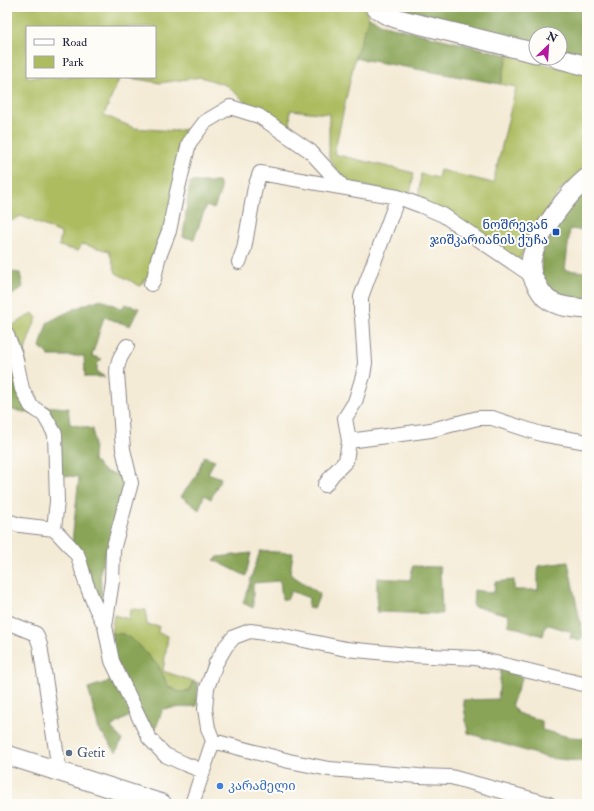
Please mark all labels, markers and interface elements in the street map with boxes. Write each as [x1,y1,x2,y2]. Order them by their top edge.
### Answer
legend [26,26,156,78]
north arrow [528,26,568,66]
text: N [544,29,560,46]
text: Road [62,35,87,50]
text: Park [62,55,84,70]
place label: ნოშრევან ჯიშკარიანის ქუჩა [430,217,548,248]
marker: ნოშრევან ჯიშკარიანის ქუჩა [551,227,561,237]
place label: Getit [77,745,105,761]
marker: Getit [64,748,74,758]
place label: კარამელი [228,778,296,794]
marker: კარამელი [215,781,225,791]

